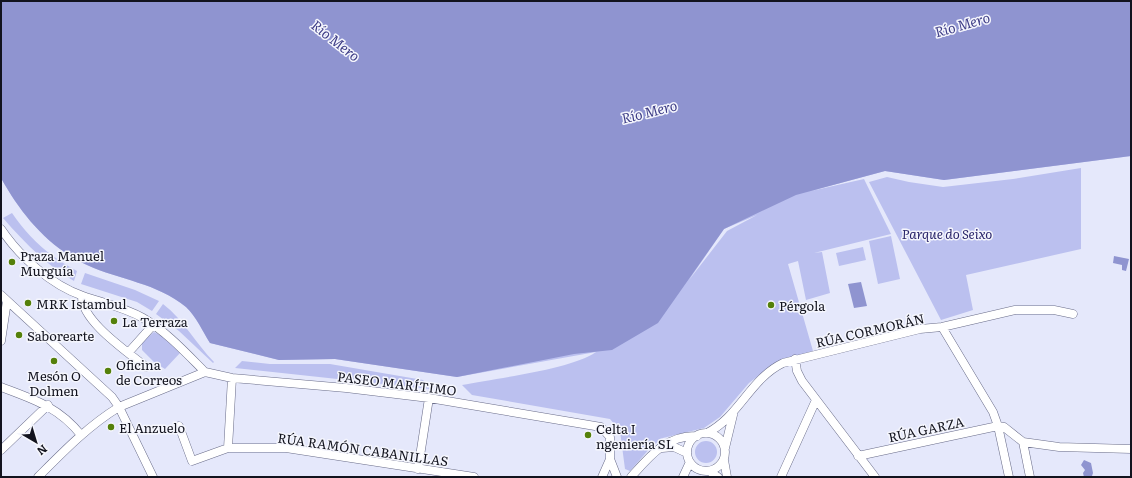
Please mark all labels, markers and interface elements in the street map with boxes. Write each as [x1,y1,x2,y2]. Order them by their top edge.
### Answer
water label: Río Mero [932,7,992,41]
water label: Río Mero [307,15,365,65]
water label: Río Mero [619,94,679,128]
park label: Parque do Seixo [902,224,992,243]
place label: Praza Manuel Murguía [20,246,105,280]
marker: Praza Manuel Murguía [7,257,17,267]
place label: MRK Istambul [36,294,127,313]
place label: Pérgola [779,296,825,315]
marker: MRK Istambul [23,298,33,308]
marker: Pérgola [766,300,776,310]
street label: RÚA CORMORÁN [814,308,926,352]
place label: La Terraza [122,312,188,331]
marker: La Terraza [109,316,119,326]
place label: Saborearte [27,326,95,345]
marker: Saborearte [14,330,24,340]
place label: Oficina de Correos [116,355,182,389]
marker: Mesón O Dolmen [49,356,59,366]
place label: Mesón O Dolmen [27,366,81,400]
marker: Oficina de Correos [103,366,113,376]
street label: PASEO MARÍTIMO [336,366,458,400]
street label: RÚA GARZA [886,412,966,446]
place label: El Anzuelo [119,418,185,437]
place label: Celta I ngeniería SL [596,419,674,453]
north arrow [16,422,56,462]
marker: El Anzuelo [106,422,116,432]
street label: RÚA RAMÓN CABANILLAS [277,428,450,470]
marker: Celta I ngeniería SL [583,430,593,440]
text: N [34,442,51,460]

